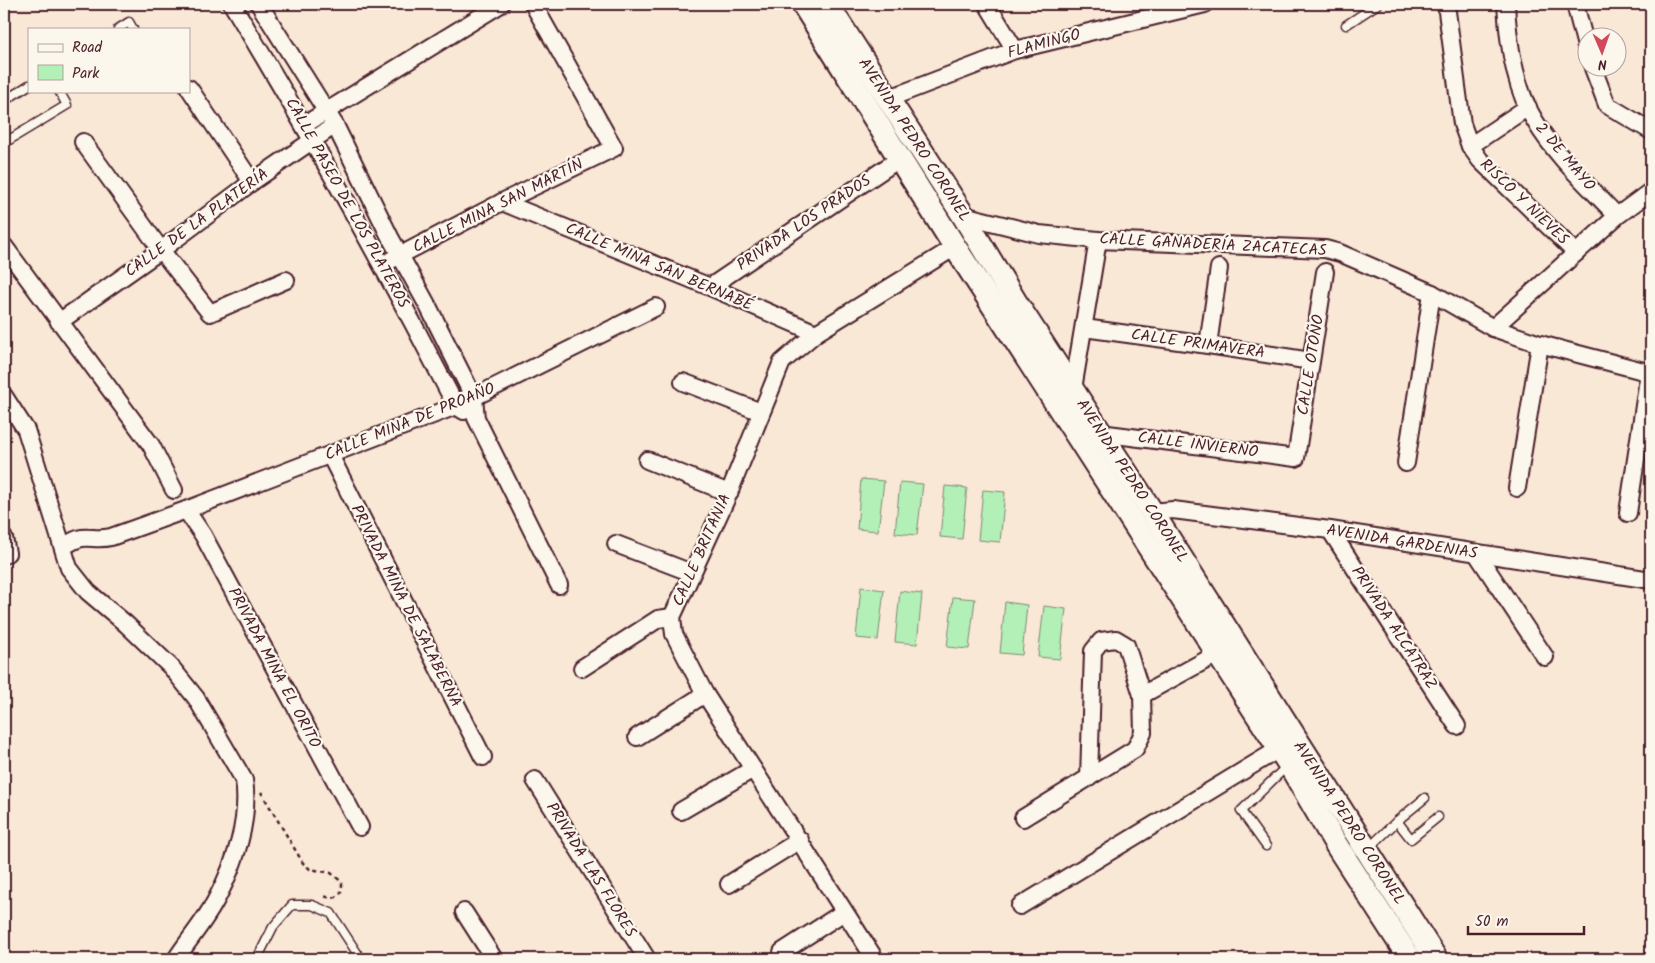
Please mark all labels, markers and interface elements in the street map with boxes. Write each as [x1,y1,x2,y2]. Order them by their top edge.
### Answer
street label: FLAMINGO [1005,22,1084,66]
legend [28,28,190,92]
north arrow [1578,28,1628,78]
text: Road [72,36,103,60]
street label: AVENIDA PEDRO CORONEL [851,53,977,227]
text: N [1597,53,1607,75]
text: Park [72,62,100,86]
street label: CALLE PASEO DE LOS PLATEROS [279,93,416,313]
street label: 2 DE MAYO [1529,117,1601,197]
street label: CALLE MINA SAN MARTÍN [408,152,588,260]
street label: RISCO Y NIEVES [1474,153,1575,252]
street label: CALLE DE LA PLATERÍA [120,162,274,284]
street label: PRIVADA LOS PRADOS [732,168,877,277]
street label: CALLE MINA SAN BERNABÉ [561,216,757,318]
street label: CALLE GANADERÍA ZACATECAS [1099,227,1328,263]
street label: CALLE OTOÑO [1291,313,1331,417]
street label: CALLE PRIMAVERA [1129,322,1267,366]
street label: CALLE MINA DE PROAÑO [321,376,499,468]
street label: AVENIDA PEDRO CORONEL [1069,394,1195,568]
street label: CALLE INVIERNO [1136,425,1260,465]
street label: CALLE BRITANIA [666,489,738,610]
street label: PRIVADA MINA DE SALABERNA [344,500,468,712]
street label: AVENIDA GARDENIAS [1325,518,1480,566]
street label: PRIVADA ALCATRAZ [1345,561,1443,695]
street label: PRIVADA MINA EL ORITO [221,583,327,753]
street label: AVENIDA PEDRO CORONEL [1286,736,1412,910]
street label: PRIVADA LAS FLORES [539,798,643,943]
scale bar [1468,903,1584,935]
text: 50 m [1475,910,1509,934]

